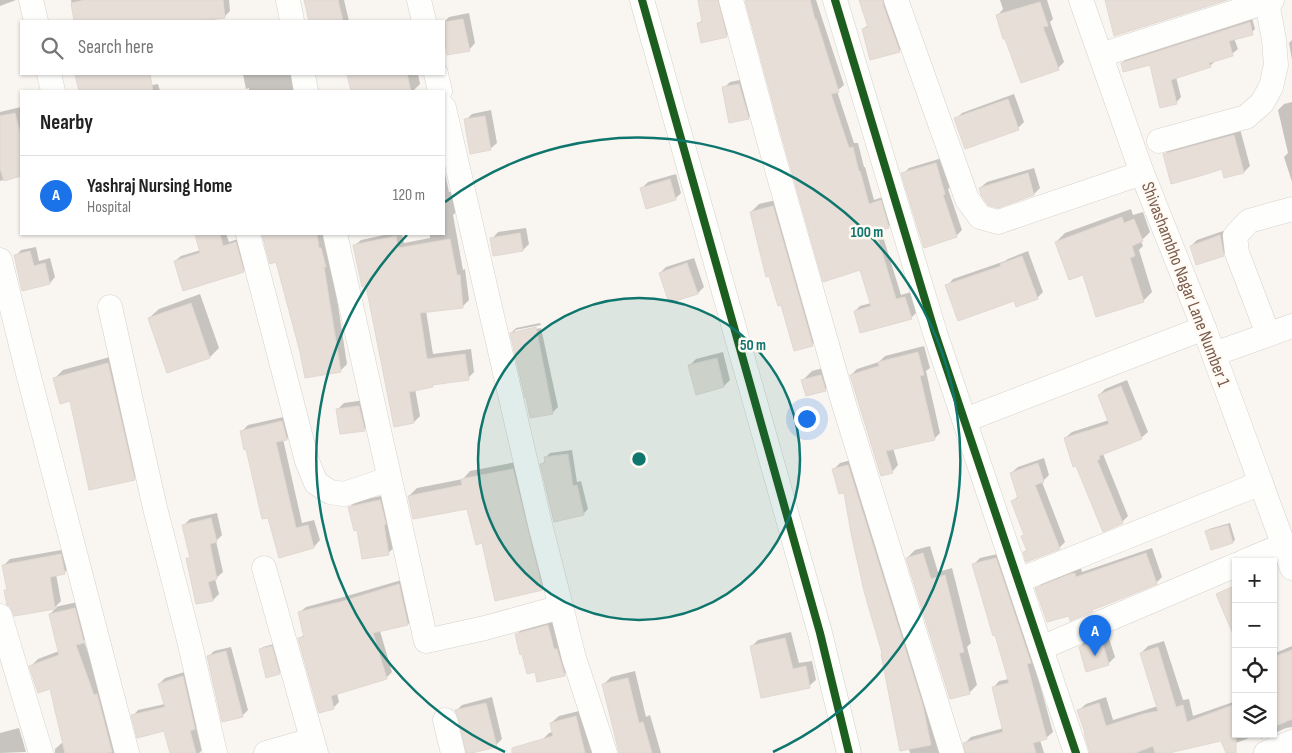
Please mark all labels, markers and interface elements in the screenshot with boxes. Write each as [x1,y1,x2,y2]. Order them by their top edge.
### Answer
search box [20,20,445,75]
icon: search [38,34,66,62]
text: Search here [78,36,154,59]
text: Nearby [40,110,93,135]
text: Yashraj Nursing Home [87,175,232,198]
street label: Shivashambho Nagar Lane Number 1 [1137,179,1235,390]
text: A [52,186,60,205]
text: 120 m [393,186,425,205]
text: Hospital [87,198,131,217]
text: 100 m [851,223,883,242]
text: 50 m [740,336,766,355]
your location [794,406,820,432]
centre of rings [630,450,648,468]
map controls [1232,558,1277,738]
button: + [1232,558,1277,603]
button: − [1232,603,1277,648]
pin: A [1079,615,1111,656]
button: locate [1232,648,1277,693]
button: layers [1232,693,1277,738]

